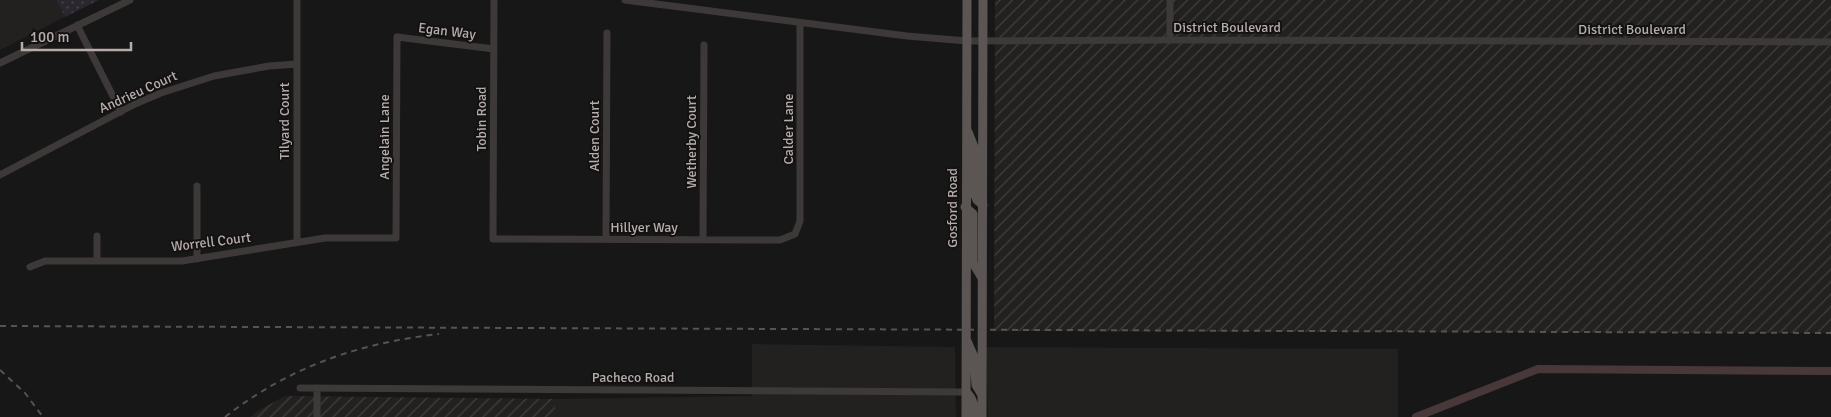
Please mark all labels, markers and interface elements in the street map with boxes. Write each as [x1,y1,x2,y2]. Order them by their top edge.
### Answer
street label: Egan Way [417,19,477,43]
street label: District Boulevard [1173,19,1281,36]
scale bar [22,20,131,52]
street label: District Boulevard [1578,21,1686,38]
text: 100 m [30,28,70,46]
street label: Andrieu Court [96,67,180,117]
street label: Tilyard Court [276,82,293,160]
street label: Tobin Road [473,87,490,151]
street label: Calder Lane [780,93,797,165]
street label: Angelain Lane [376,94,393,180]
street label: Wetherby Court [683,95,700,189]
street label: Alden Court [586,100,603,172]
street label: Gosford Road [944,168,961,248]
street label: Hillyer Way [610,219,678,236]
street label: Worrell Court [170,229,252,255]
street label: Pacheco Road [592,369,674,386]

